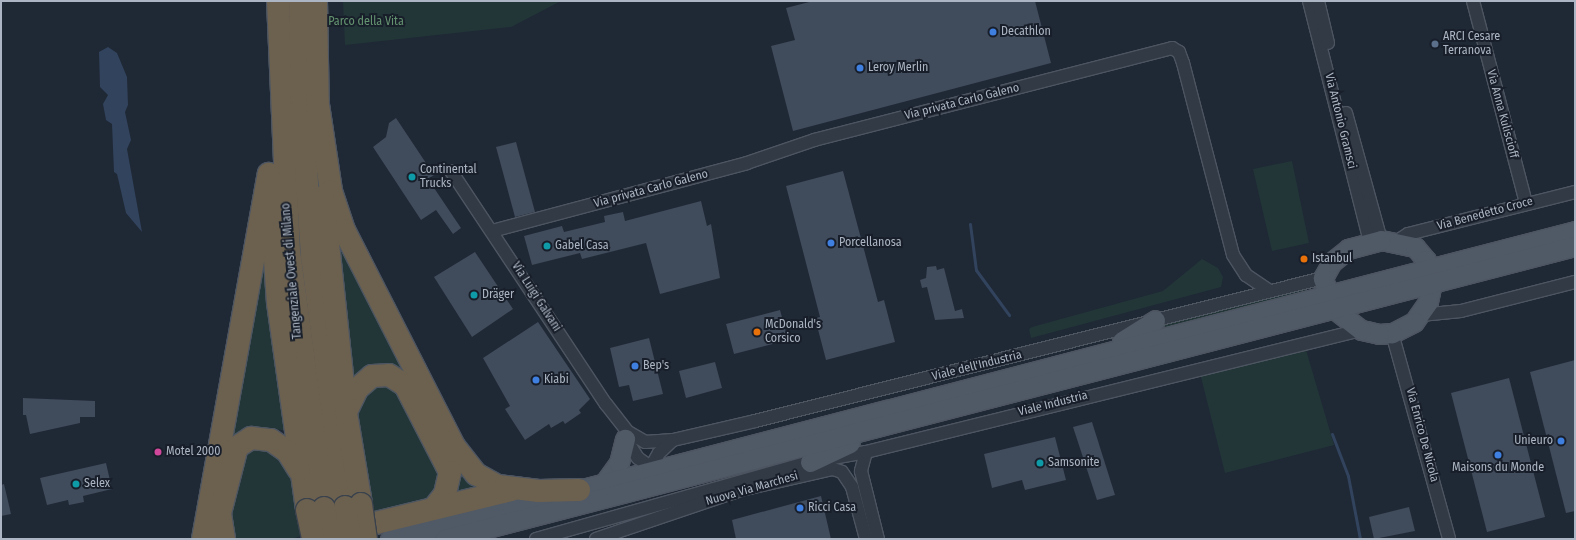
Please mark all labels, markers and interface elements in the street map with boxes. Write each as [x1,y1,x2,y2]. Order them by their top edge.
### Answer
park label: Parco della Vita [328,15,404,29]
place label: Decathlon [1001,25,1051,39]
marker: Decathlon [988,27,998,37]
place label: ARCI Cesare Terranova [1443,30,1500,58]
marker: ARCI Cesare Terranova [1430,39,1440,49]
place label: Leroy Merlin [868,61,928,75]
marker: Leroy Merlin [855,63,865,73]
street label: Via Anna Kuliscioff [1483,68,1521,160]
street label: Via Antonio Gramsci [1321,72,1359,170]
street label: Via privata Carlo Galeno [903,81,1021,123]
place label: Continental Trucks [420,163,477,191]
street label: Via privata Carlo Galeno [592,167,710,211]
marker: Continental Trucks [407,172,417,182]
street label: Via Benedetto Croce [1435,194,1535,234]
street label: Tangenziale Ovest di Milano [279,202,305,340]
place label: Porcellanosa [839,236,902,250]
marker: Porcellanosa [826,238,836,248]
place label: Gabel Casa [555,239,609,253]
marker: Gabel Casa [542,241,552,251]
place label: Istanbul [1312,252,1352,266]
marker: Istanbul [1299,254,1309,264]
street label: Via Luigi Galvani [508,260,564,334]
place label: Dräger [482,288,514,302]
marker: Dräger [469,290,479,300]
place label: McDonald's Corsico [765,318,821,346]
marker: McDonald's Corsico [752,327,762,337]
street label: Viale dell'Industria [931,348,1023,384]
place label: Bep's [643,359,669,373]
marker: Bep's [630,361,640,371]
place label: Kiabi [544,373,569,387]
marker: Kiabi [531,375,541,385]
street label: Via Enrico De Nicola [1402,386,1442,484]
street label: Viale Industria [1017,388,1089,420]
place label: Unieuro [1514,434,1553,448]
marker: Unieuro [1556,436,1566,446]
place label: Motel 2000 [166,445,221,459]
marker: Motel 2000 [153,447,163,457]
marker: Maisons du Monde [1493,450,1503,460]
place label: Samsonite [1048,456,1100,470]
marker: Samsonite [1035,458,1045,468]
place label: Maisons du Monde [1452,461,1544,475]
street label: Nuova Via Marchesi [704,469,800,509]
place label: Selex [84,477,110,491]
marker: Selex [71,479,81,489]
place label: Ricci Casa [808,501,856,515]
marker: Ricci Casa [795,503,805,513]

